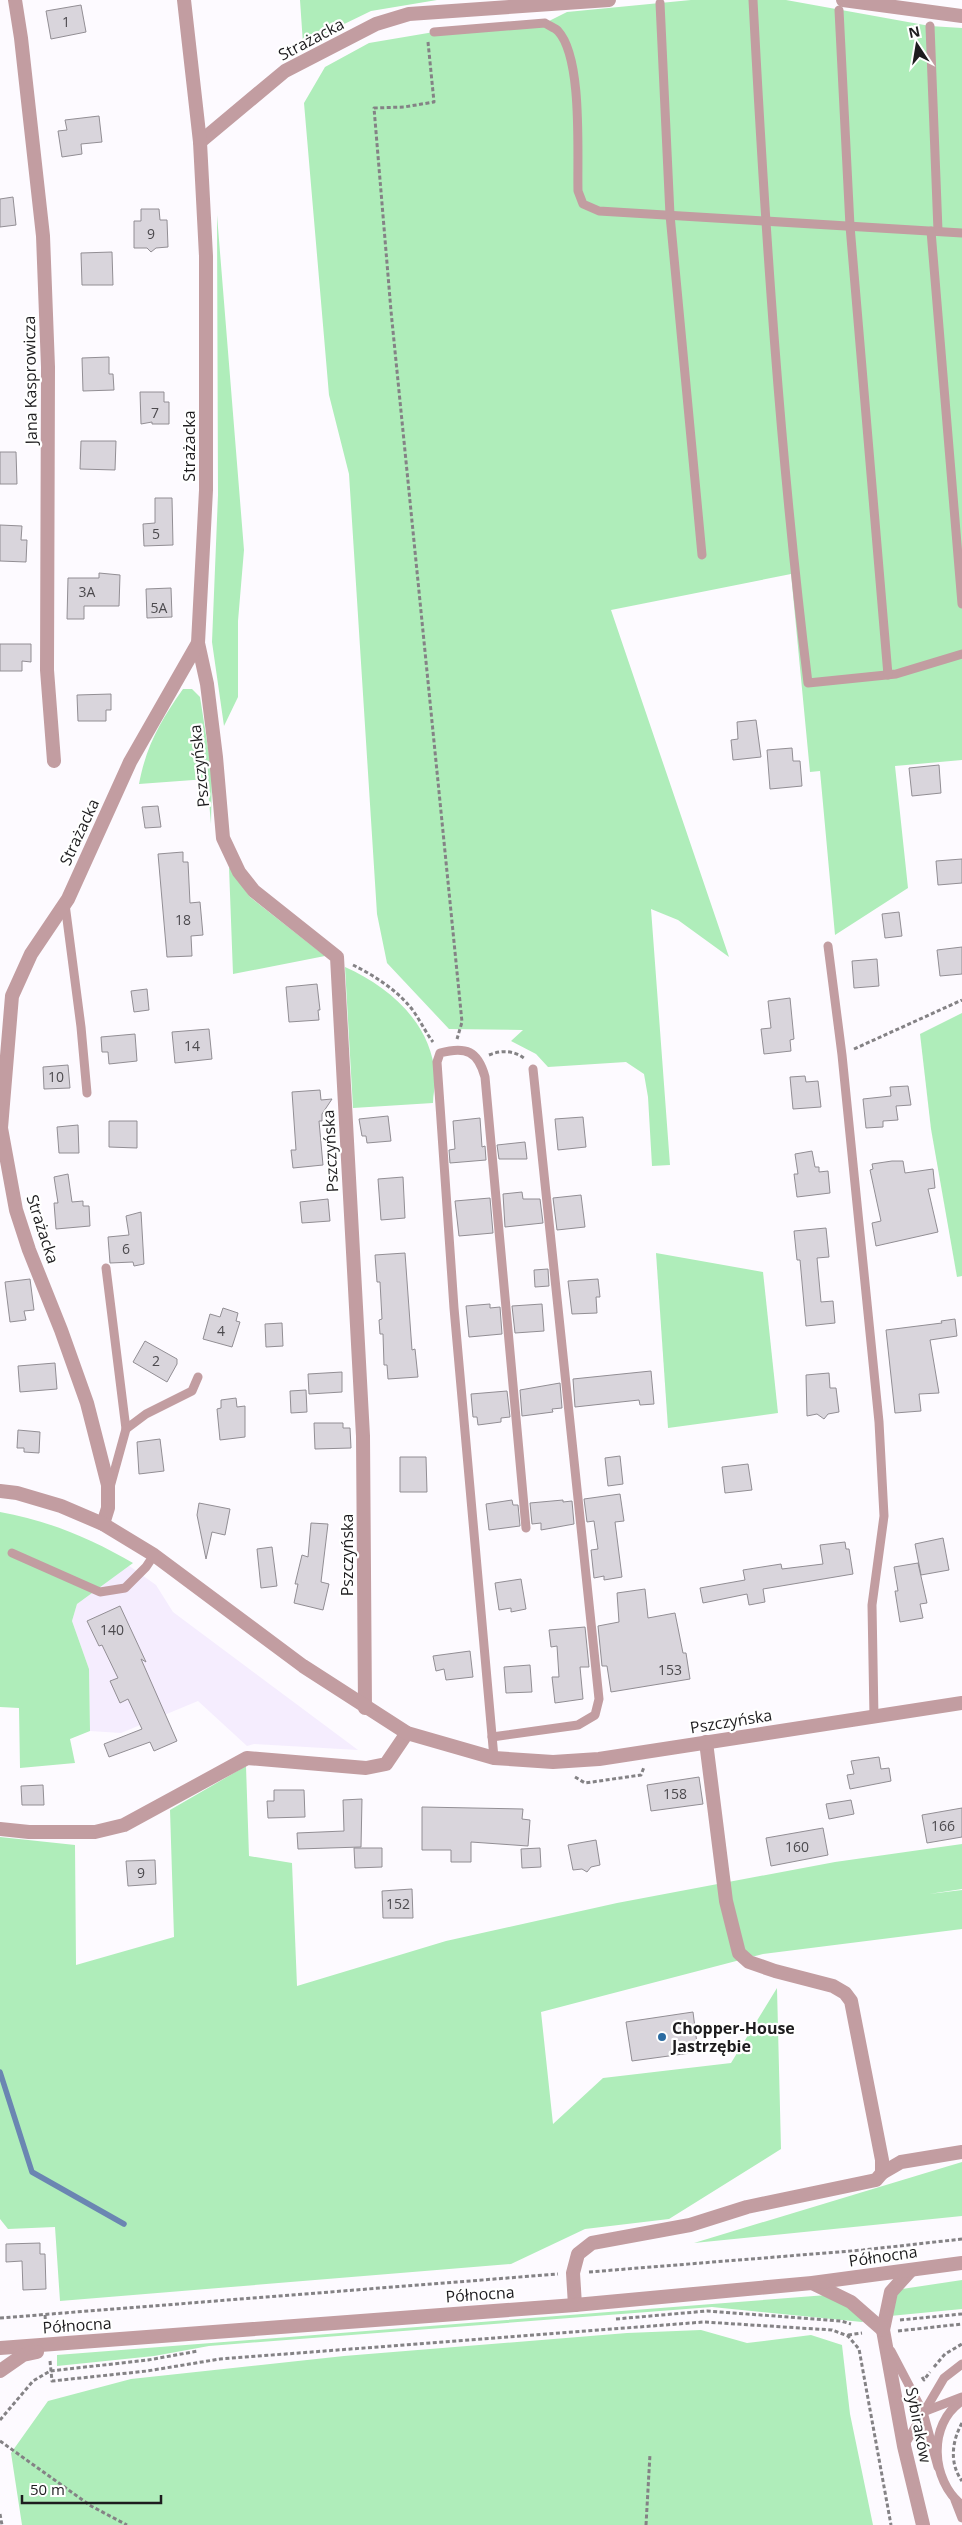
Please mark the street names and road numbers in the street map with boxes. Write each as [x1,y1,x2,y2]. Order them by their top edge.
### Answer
street label: Strażacka [274,13,348,65]
street label: Jana Kasprowicza [18,315,42,447]
street label: Strażacka [178,410,200,482]
street label: Pszczyńska [184,724,214,808]
street label: Strażacka [54,795,104,869]
street label: Pszczyńska [317,1109,343,1193]
street label: Strażacka [22,1192,64,1266]
street label: Pszczyńska [336,1514,358,1596]
street label: Pszczyńska [688,1704,774,1738]
street label: Północna [847,2240,919,2272]
street label: Północna [445,2281,515,2307]
street label: Północna [42,2312,112,2338]
street label: Sybiraków [901,2385,937,2465]

